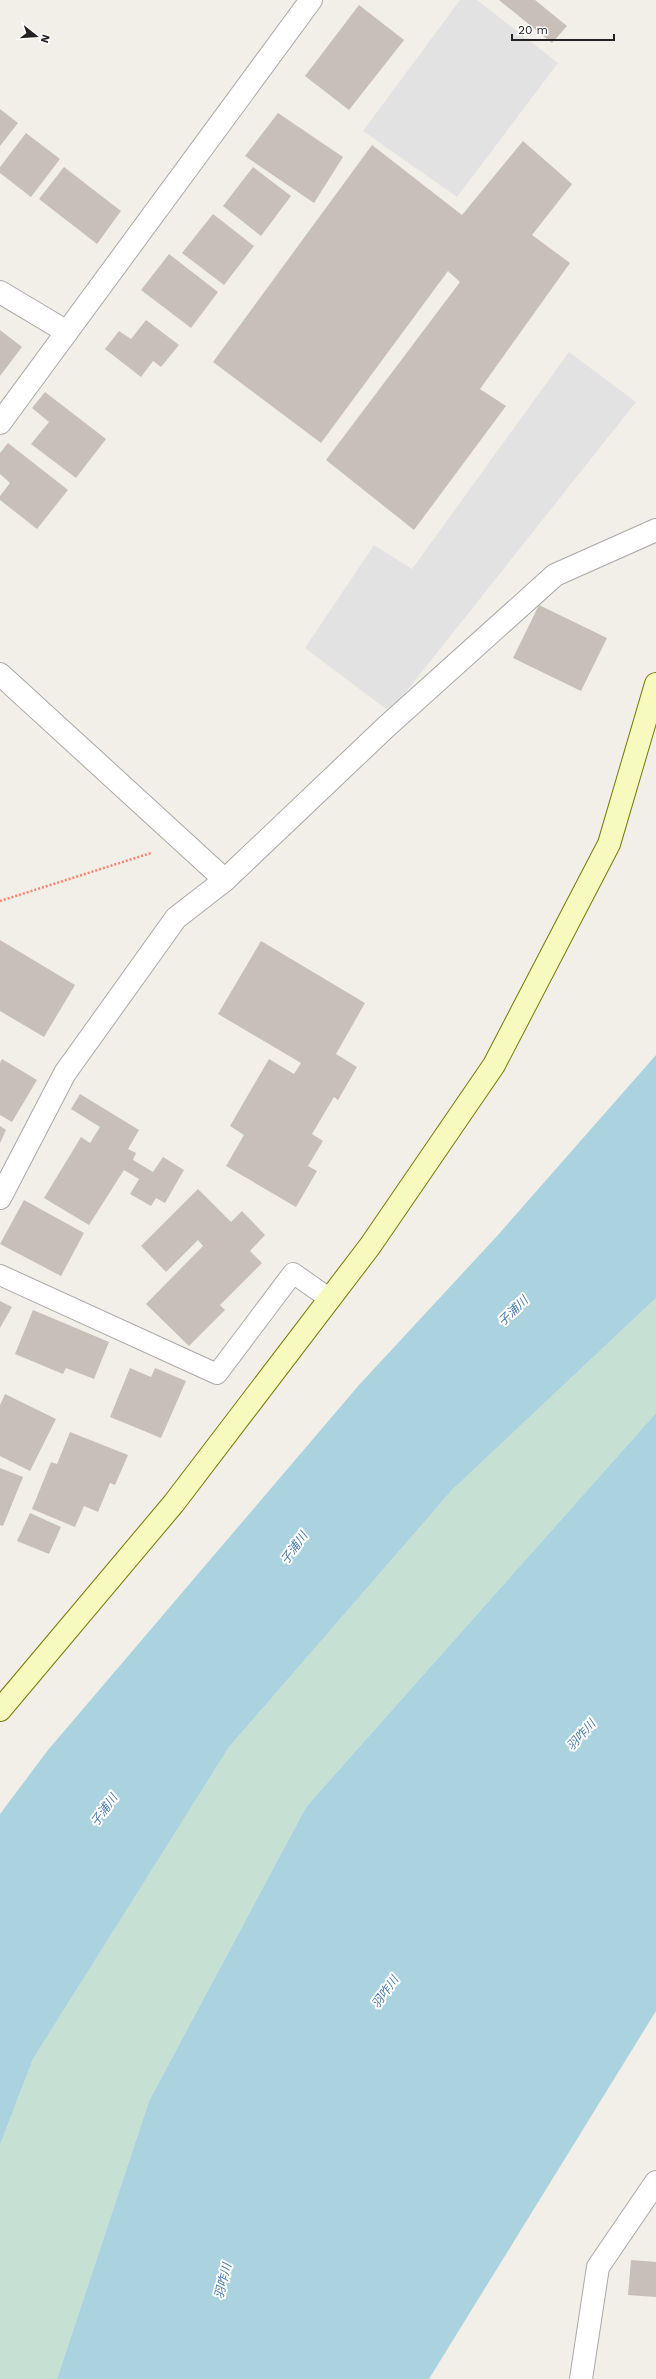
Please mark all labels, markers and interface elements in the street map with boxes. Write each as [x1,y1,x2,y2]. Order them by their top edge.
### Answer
north arrow [16,16,56,56]
scale bar [512,16,614,42]
text: 20 m [518,23,548,37]
text: N [38,33,52,45]
water label: 子浦川 [495,1292,532,1329]
water label: 子浦川 [278,1528,311,1567]
water label: 羽咋川 [564,1715,600,1753]
water label: 子浦川 [88,1790,121,1829]
water label: 羽咋川 [369,1972,402,2011]
water label: 羽咋川 [212,2260,235,2300]

